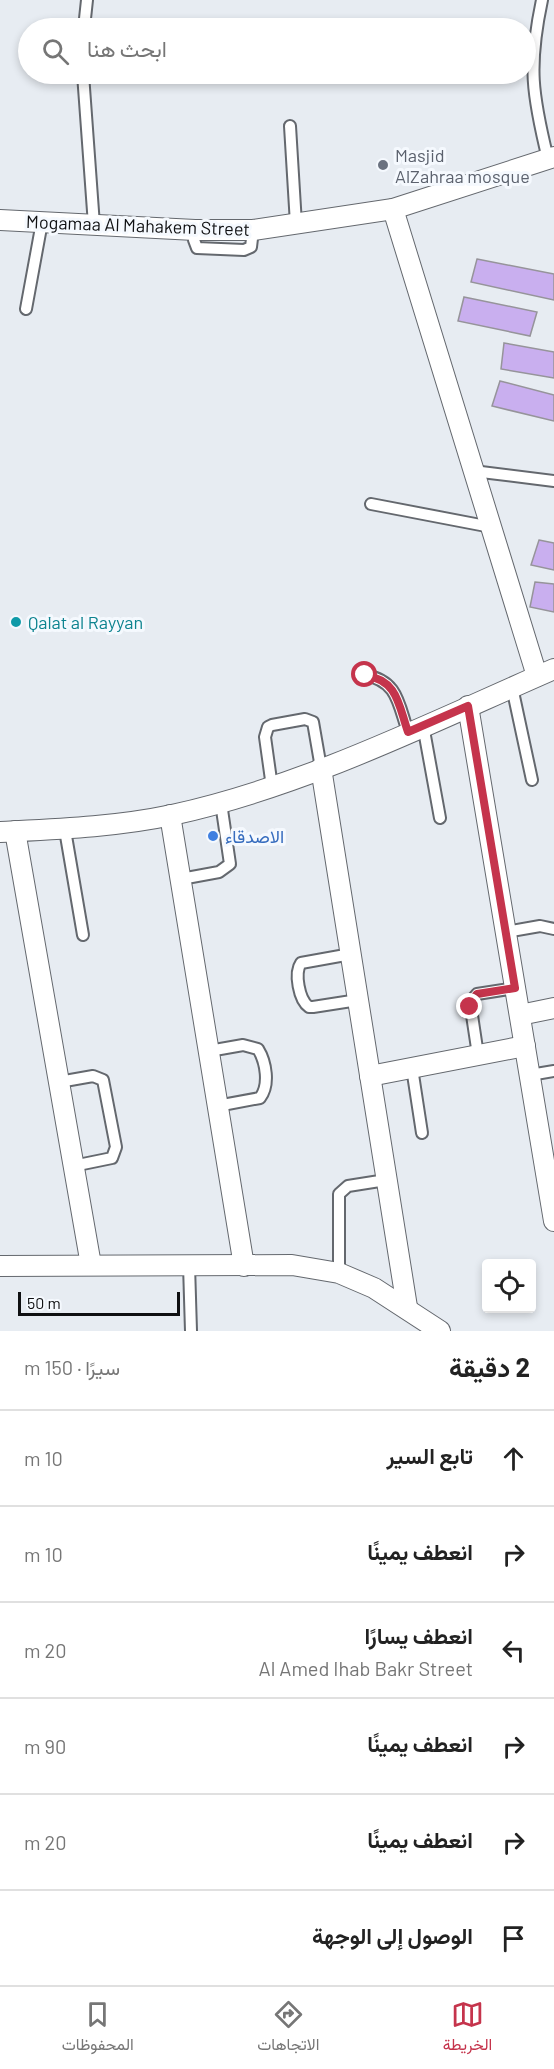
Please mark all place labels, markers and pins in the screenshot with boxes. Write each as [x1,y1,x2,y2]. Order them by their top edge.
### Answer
place label: Masjid AlZahraa mosque [395,144,530,187]
marker: Masjid AlZahraa mosque [376,158,390,172]
place label: Qalat al Rayyan [28,611,143,633]
marker: Qalat al Rayyan [9,615,23,629]
place label: الاصدقاء [225,825,284,847]
marker: الاصدقاء [206,829,220,843]

